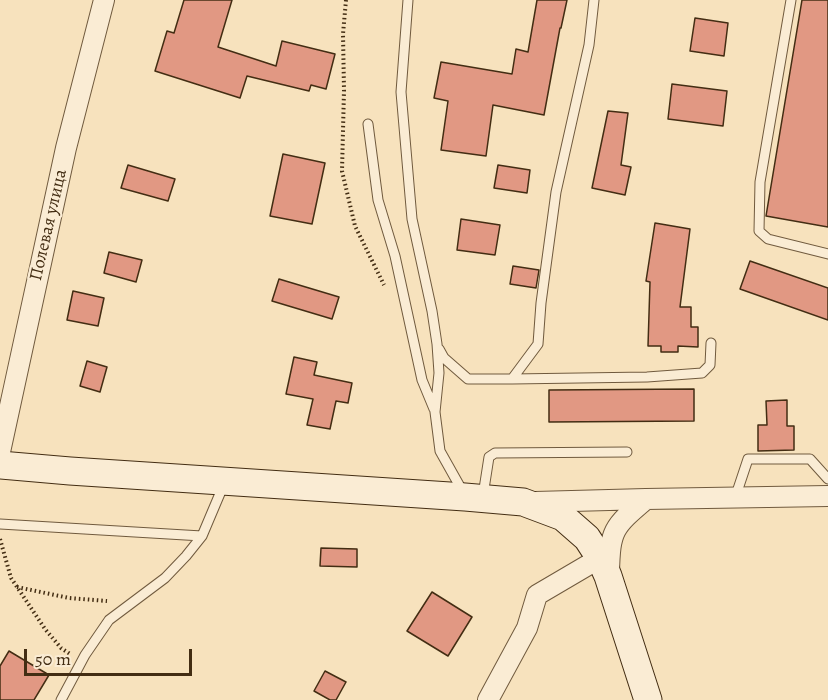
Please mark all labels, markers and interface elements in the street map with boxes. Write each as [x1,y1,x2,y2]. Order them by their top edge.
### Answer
street label: Полевая улица [26,167,72,283]
scale bar [27,637,195,675]
text: 50 m [35,647,71,671]

